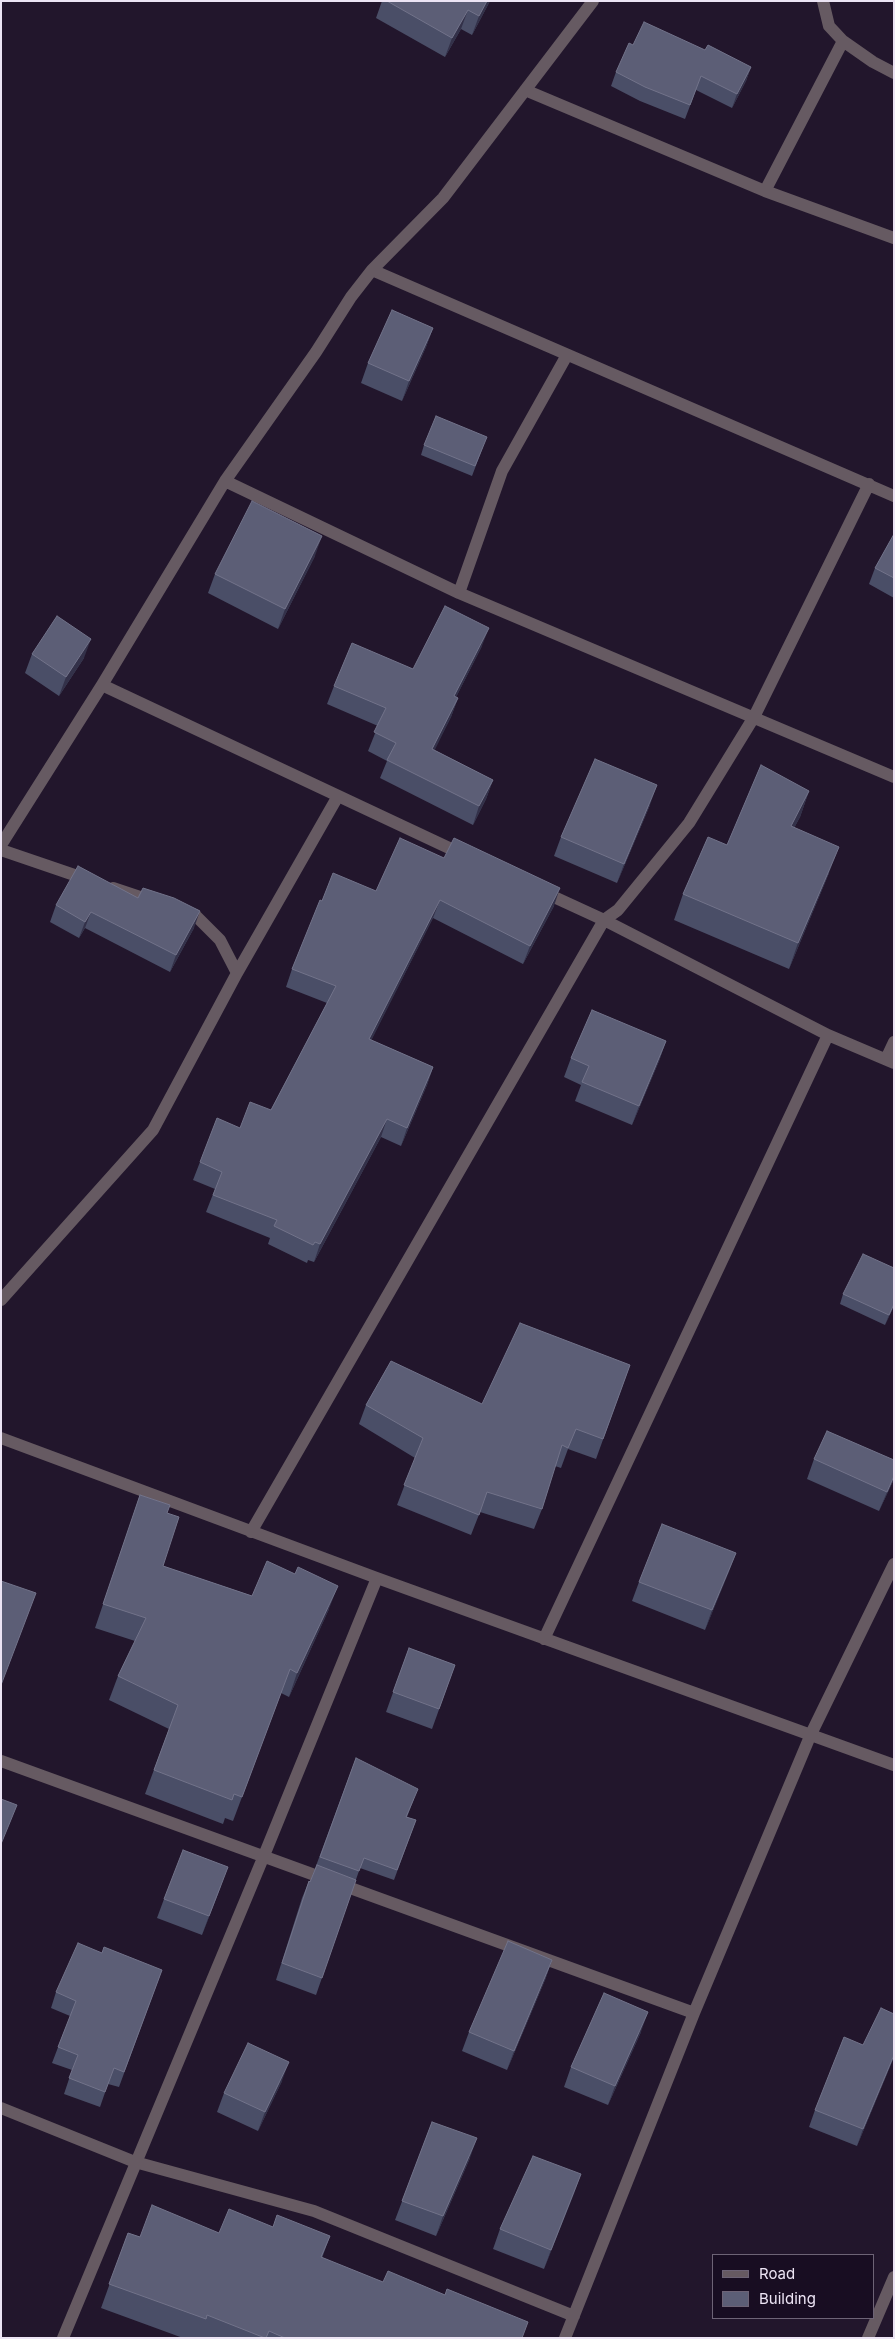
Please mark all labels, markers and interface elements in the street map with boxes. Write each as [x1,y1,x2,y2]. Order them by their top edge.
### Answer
legend [712,2254,875,2319]
text: Road [759,2264,795,2283]
text: Building [759,2289,816,2308]

